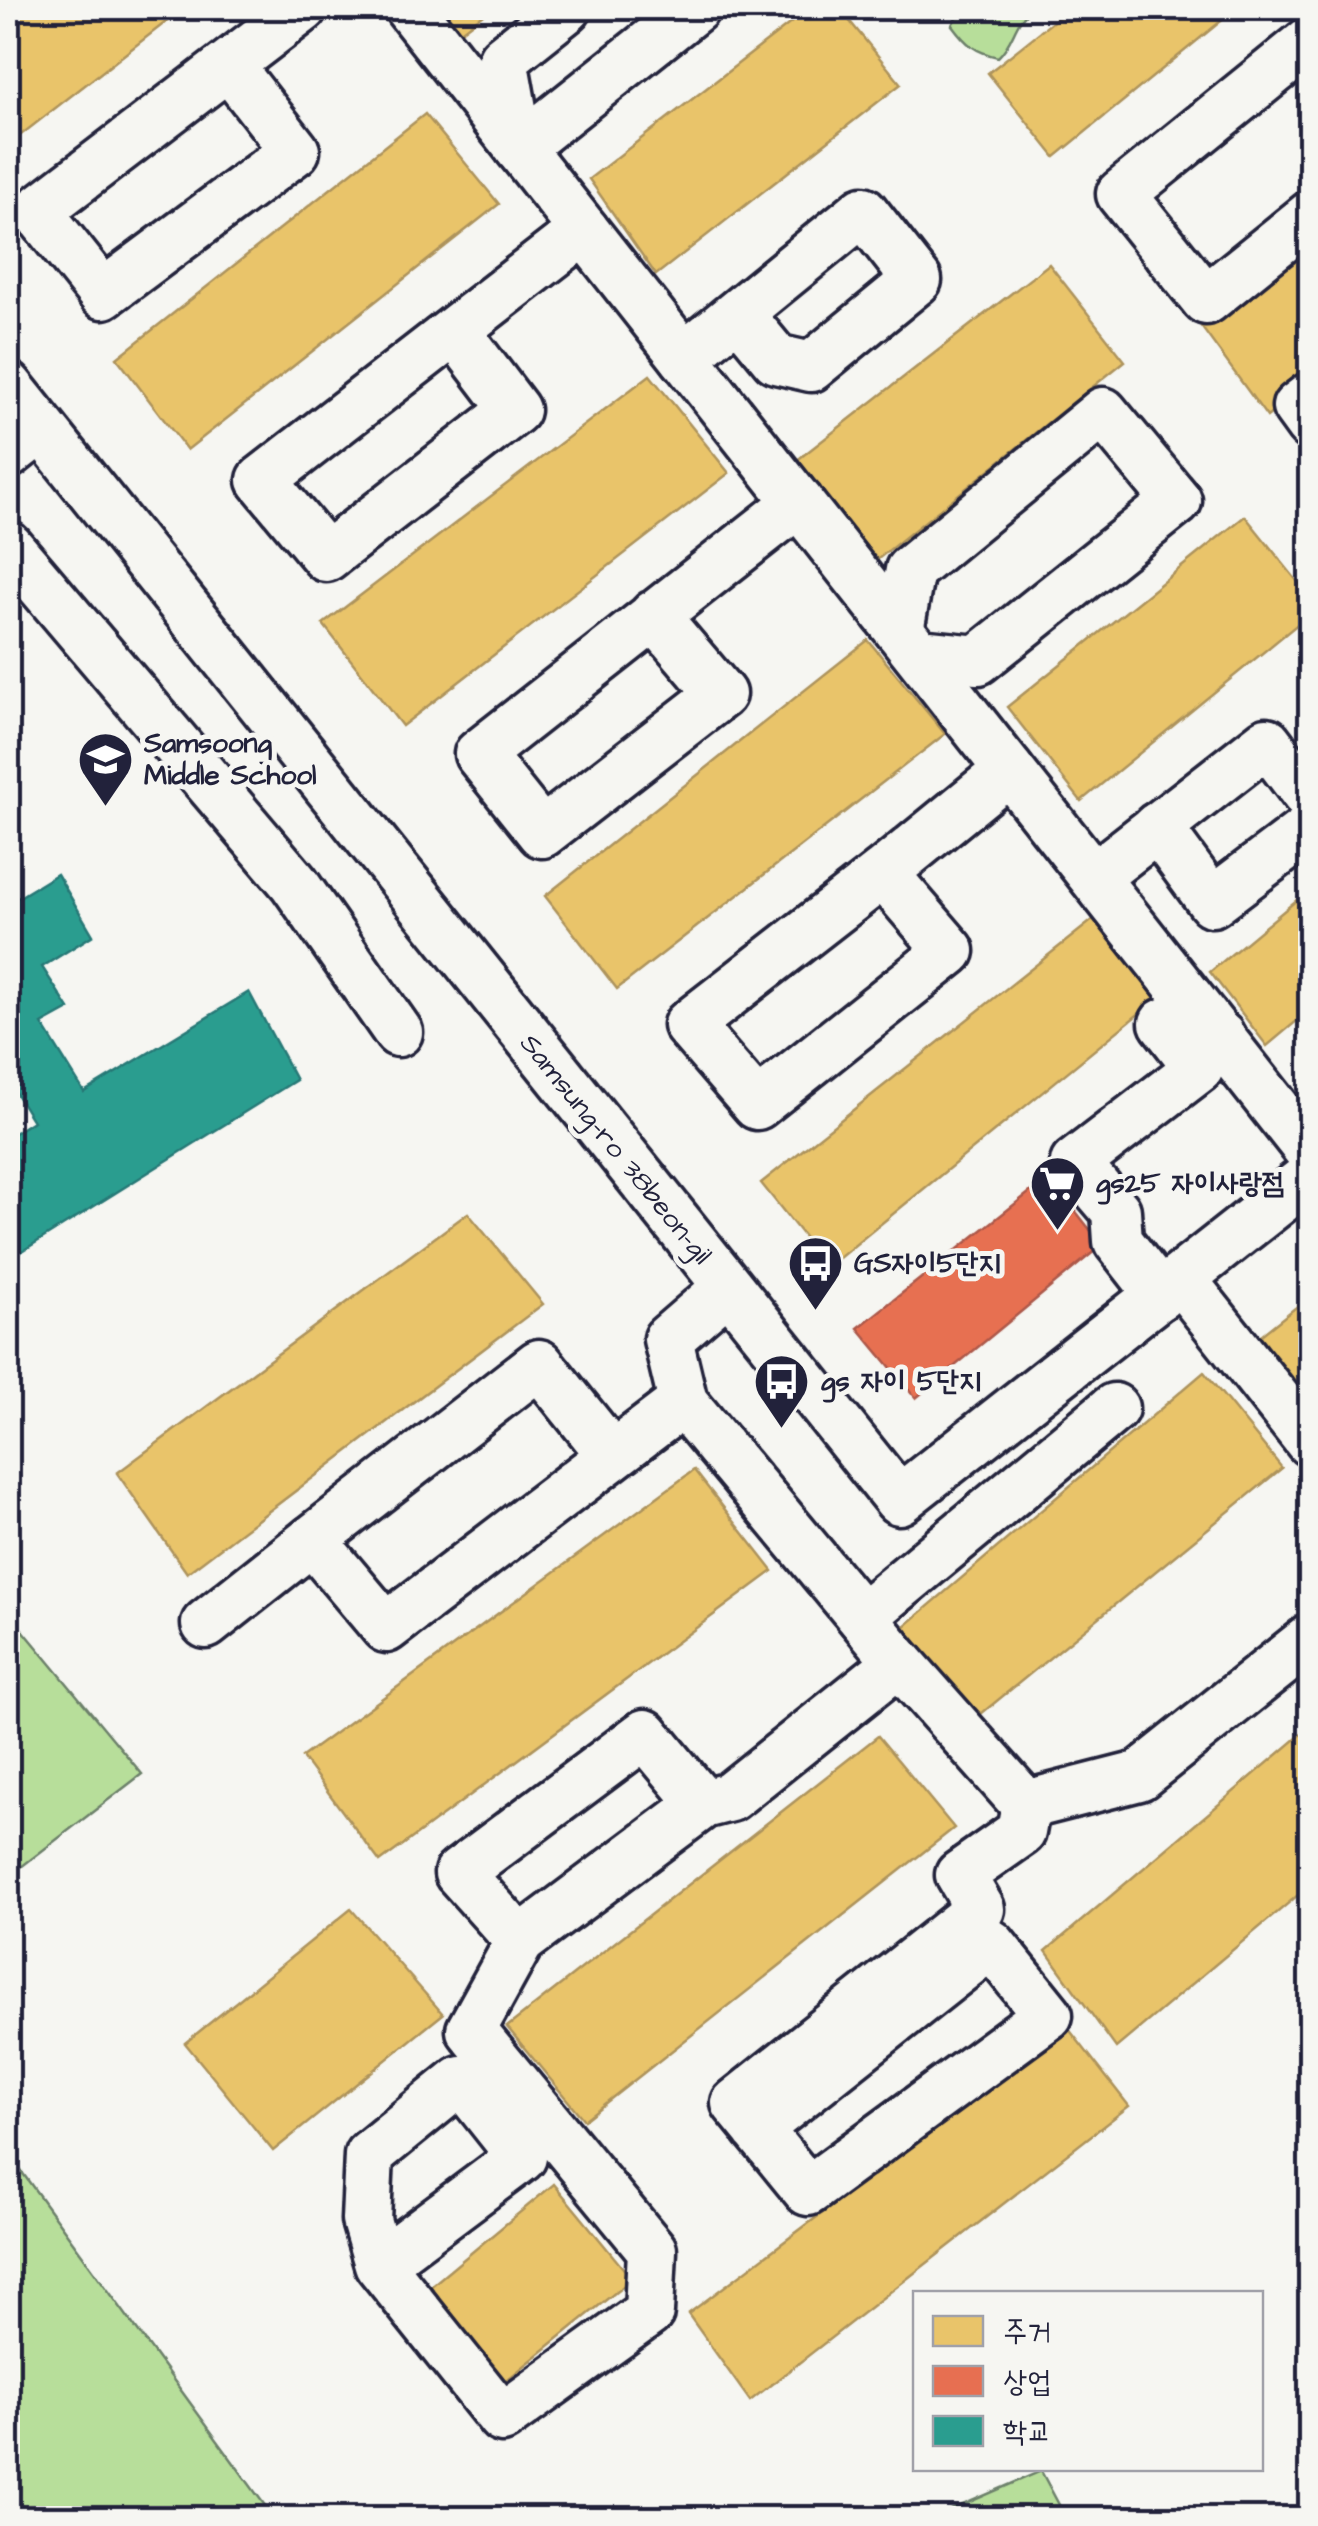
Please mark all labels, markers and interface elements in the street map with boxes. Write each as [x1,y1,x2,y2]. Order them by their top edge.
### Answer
place label: Samsoong Middle School [143,724,316,795]
school or university icon: Samsoong Middle School [75,729,135,808]
street label: Samsung-ro 38beon-gil [510,1025,721,1273]
supermarket icon: gs25 자이사랑점 [1027,1153,1087,1232]
place label: gs25 자이사랑점 [1096,1164,1284,1205]
bus stop icon: GS자이5단지 [785,1233,845,1312]
place label: GS자이5단지 [854,1244,1001,1283]
bus stop icon: gs 자이 5단지 [752,1351,812,1430]
place label: gs 자이 5단지 [821,1362,982,1403]
legend [913,2291,1263,2471]
text: 주거 [1003,2311,1051,2353]
text: 상업 [1003,2361,1051,2403]
text: 학교 [1003,2411,1051,2453]

